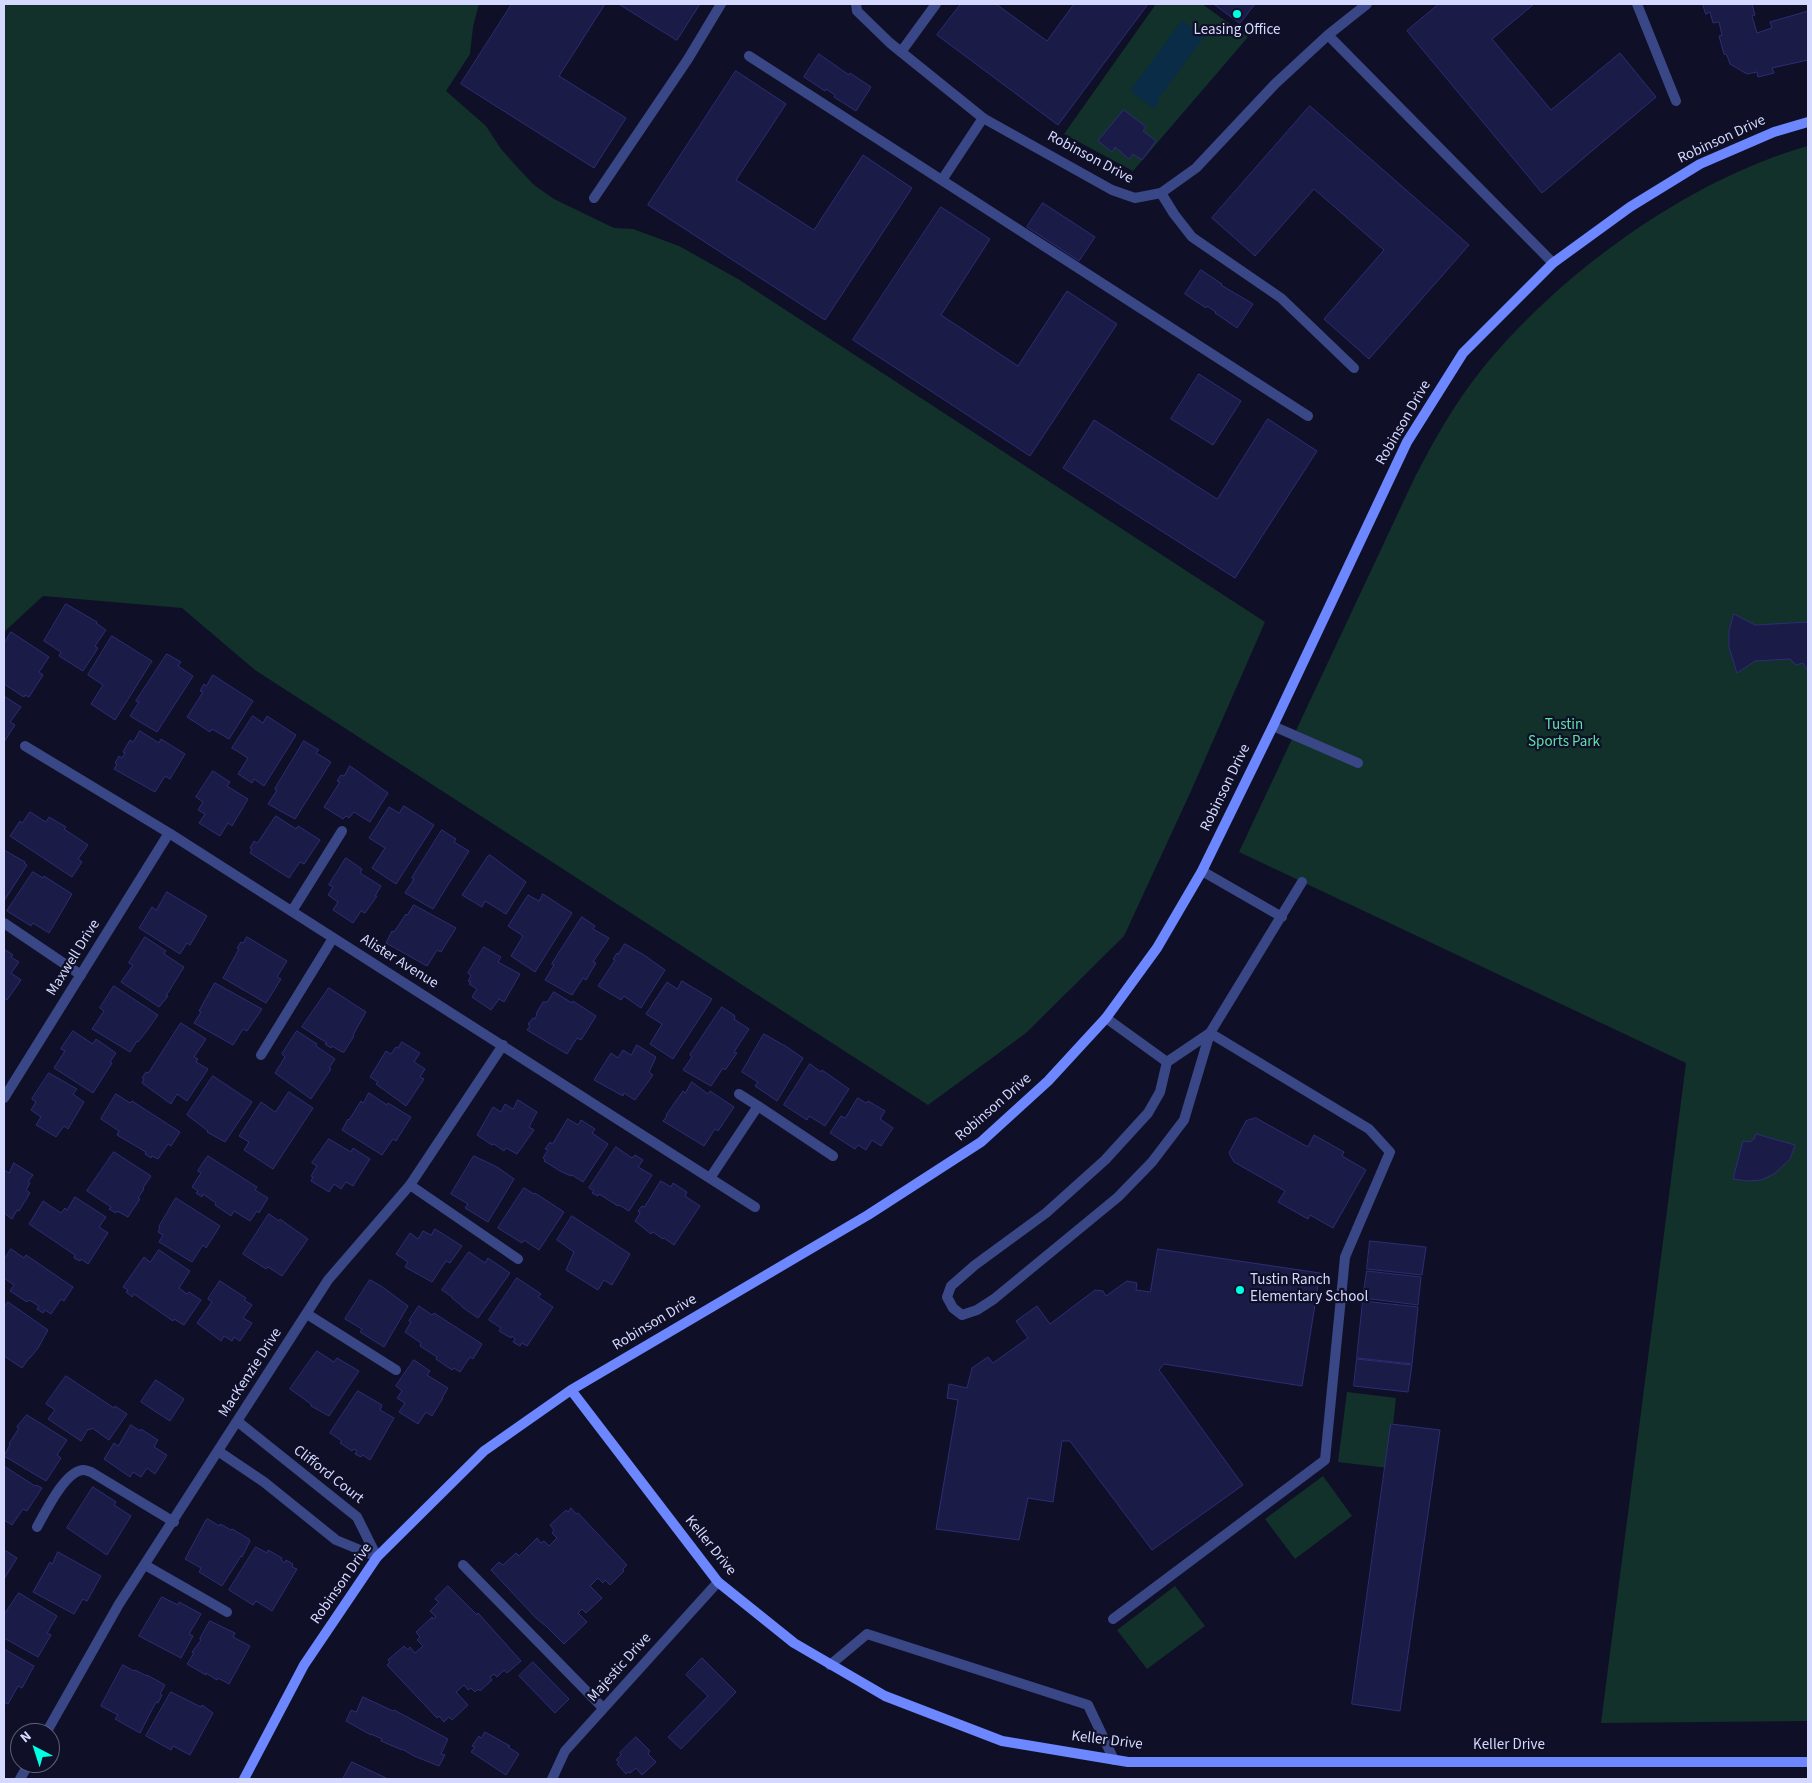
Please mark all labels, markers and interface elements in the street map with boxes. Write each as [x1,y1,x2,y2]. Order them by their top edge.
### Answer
marker: Leasing Office [1231,8,1243,20]
place label: Leasing Office [1194,22,1280,40]
street label: Robinson Drive [1675,112,1769,168]
street label: Robinson Drive [1044,128,1136,188]
street label: Robinson Drive [1372,377,1436,469]
park label: Tustin Sports Park [1528,717,1600,752]
street label: Robinson Drive [1197,741,1255,835]
street label: Maxwell Drive [43,917,105,999]
street label: Alister Avenue [357,931,441,993]
street label: Robinson Drive [952,1070,1036,1146]
place label: Tustin Ranch Elementary School [1250,1272,1368,1307]
marker: Tustin Ranch Elementary School [1234,1284,1246,1296]
street label: Robinson Drive [610,1291,700,1355]
street label: MacKenzie Drive [216,1325,286,1421]
street label: Clifford Court [289,1442,367,1508]
street label: Keller Drive [680,1512,740,1580]
street label: Robinson Drive [307,1540,377,1628]
street label: Majestic Drive [584,1630,656,1706]
north arrow [10,1723,60,1773]
text: N [16,1727,36,1748]
street label: Keller Drive [1070,1728,1144,1754]
street label: Keller Drive [1473,1737,1545,1755]

